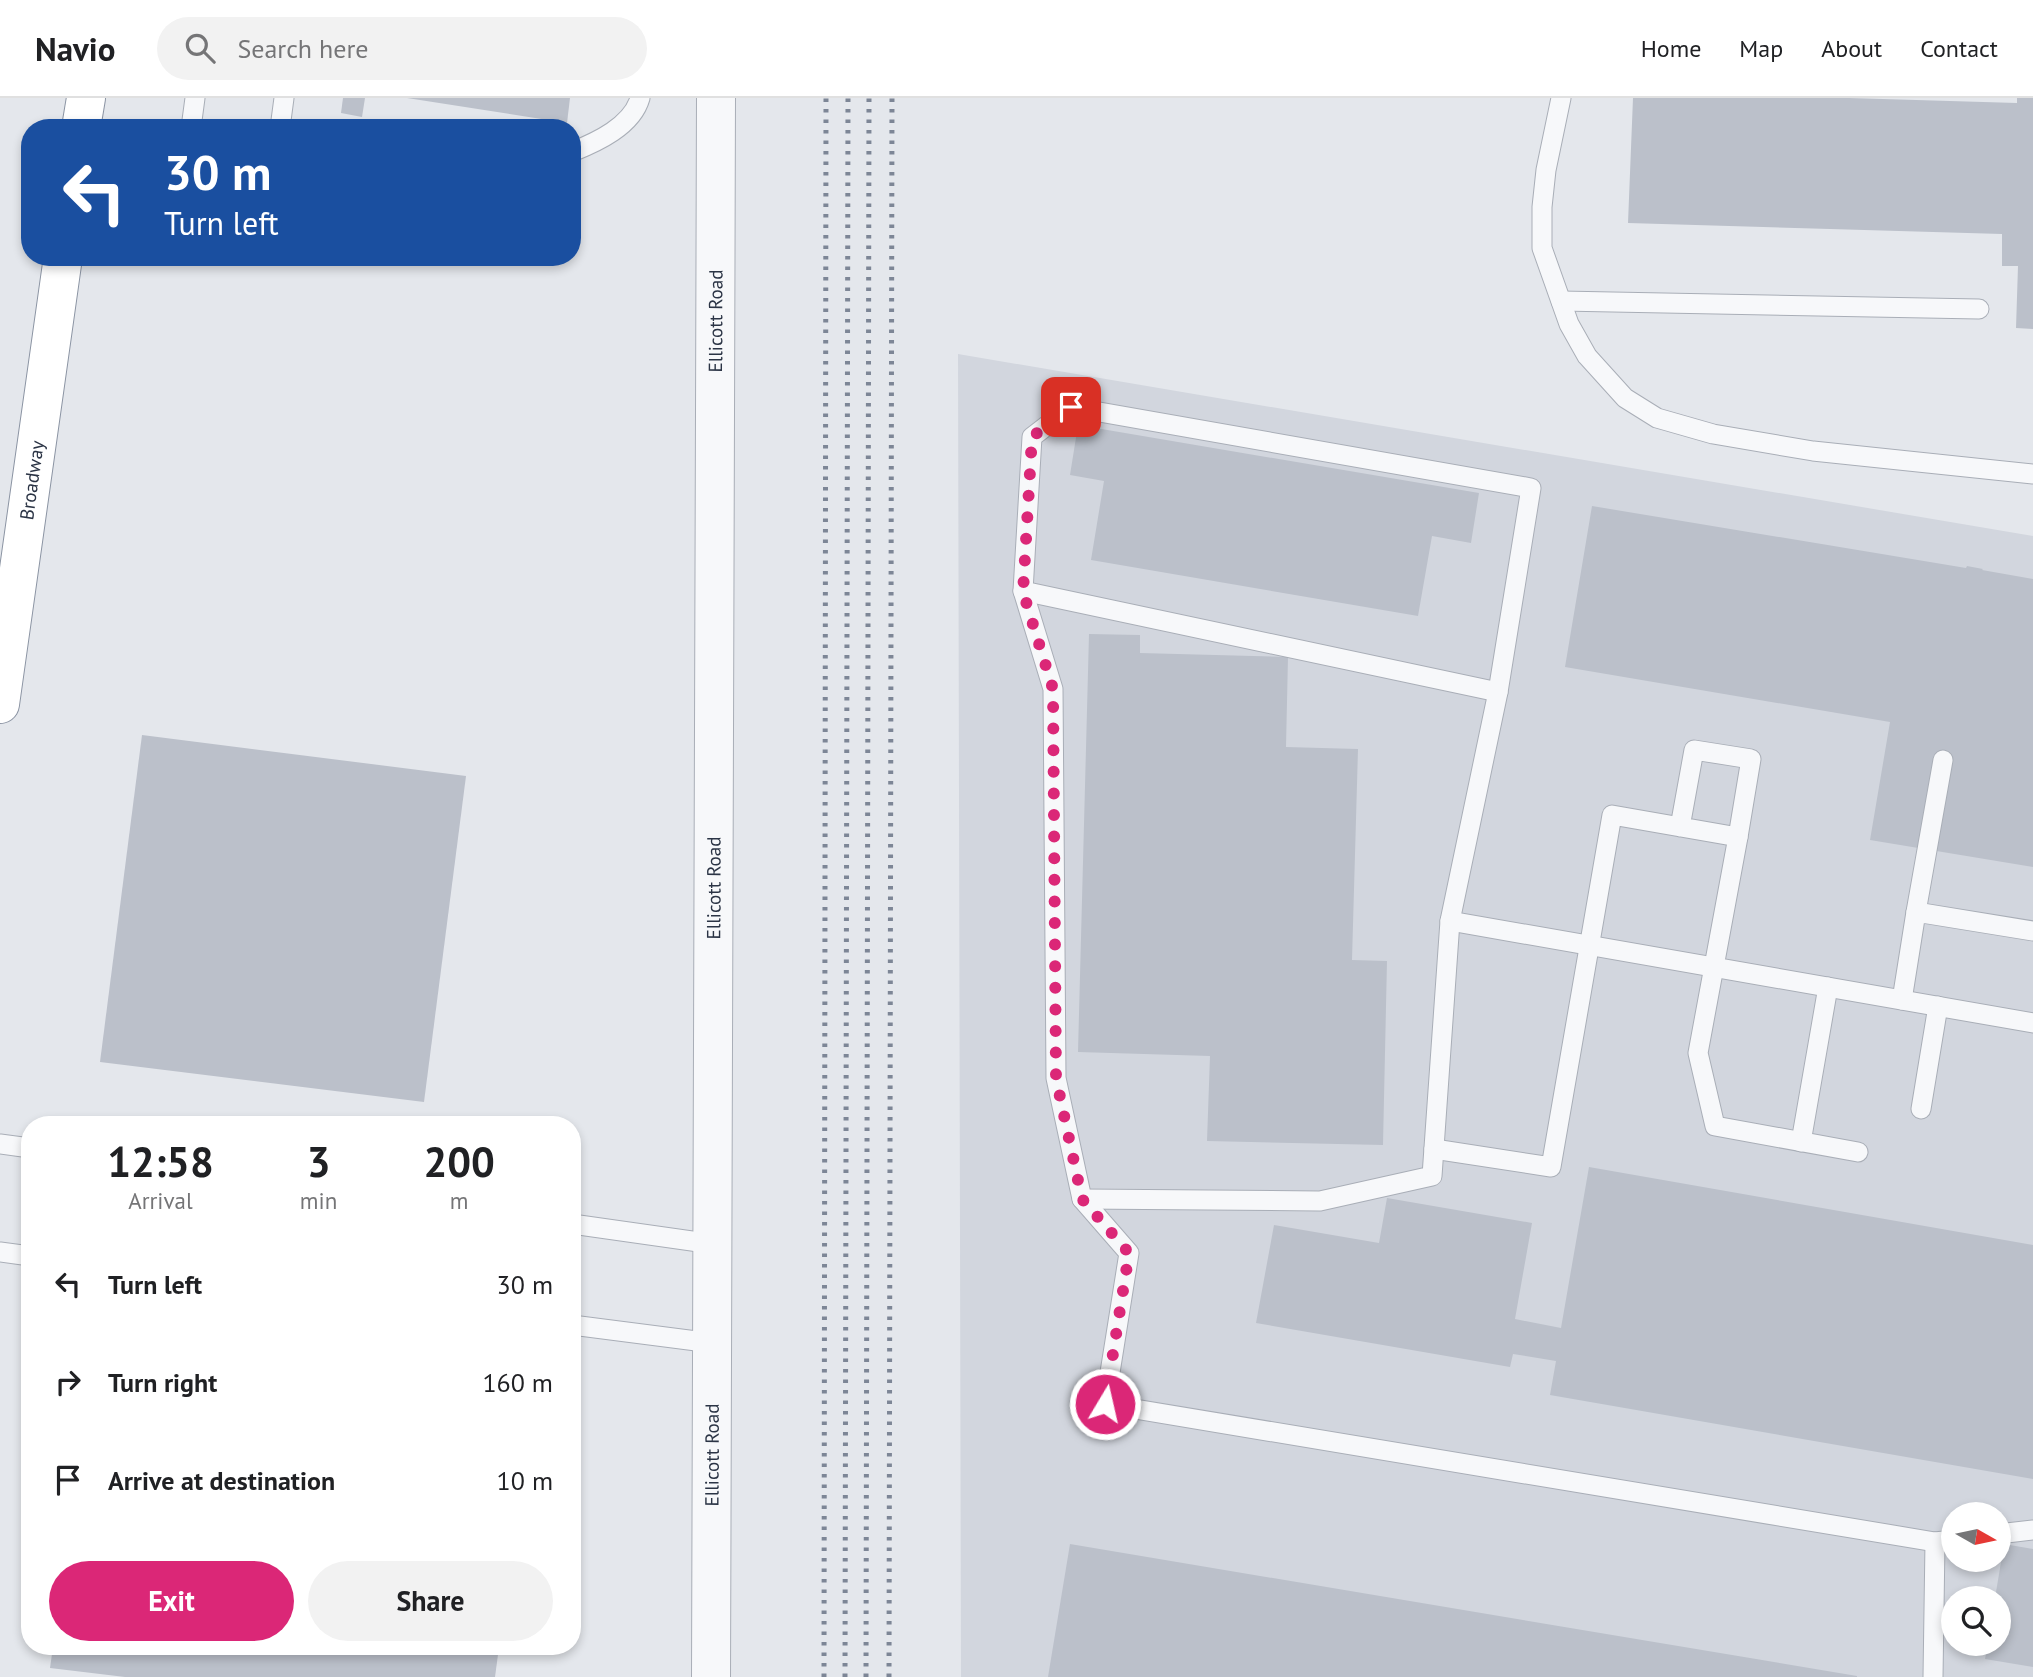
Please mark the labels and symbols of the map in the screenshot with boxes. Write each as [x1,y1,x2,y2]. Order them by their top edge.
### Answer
street label: Ellicott Road [703,269,727,373]
pin [1041,377,1101,437]
street label: Broadway [14,439,49,521]
street label: Ellicott Road [701,836,726,940]
position arrow [1068,1367,1142,1441]
street label: Ellicott Road [700,1403,724,1507]
north arrow [1941,1502,2011,1572]

